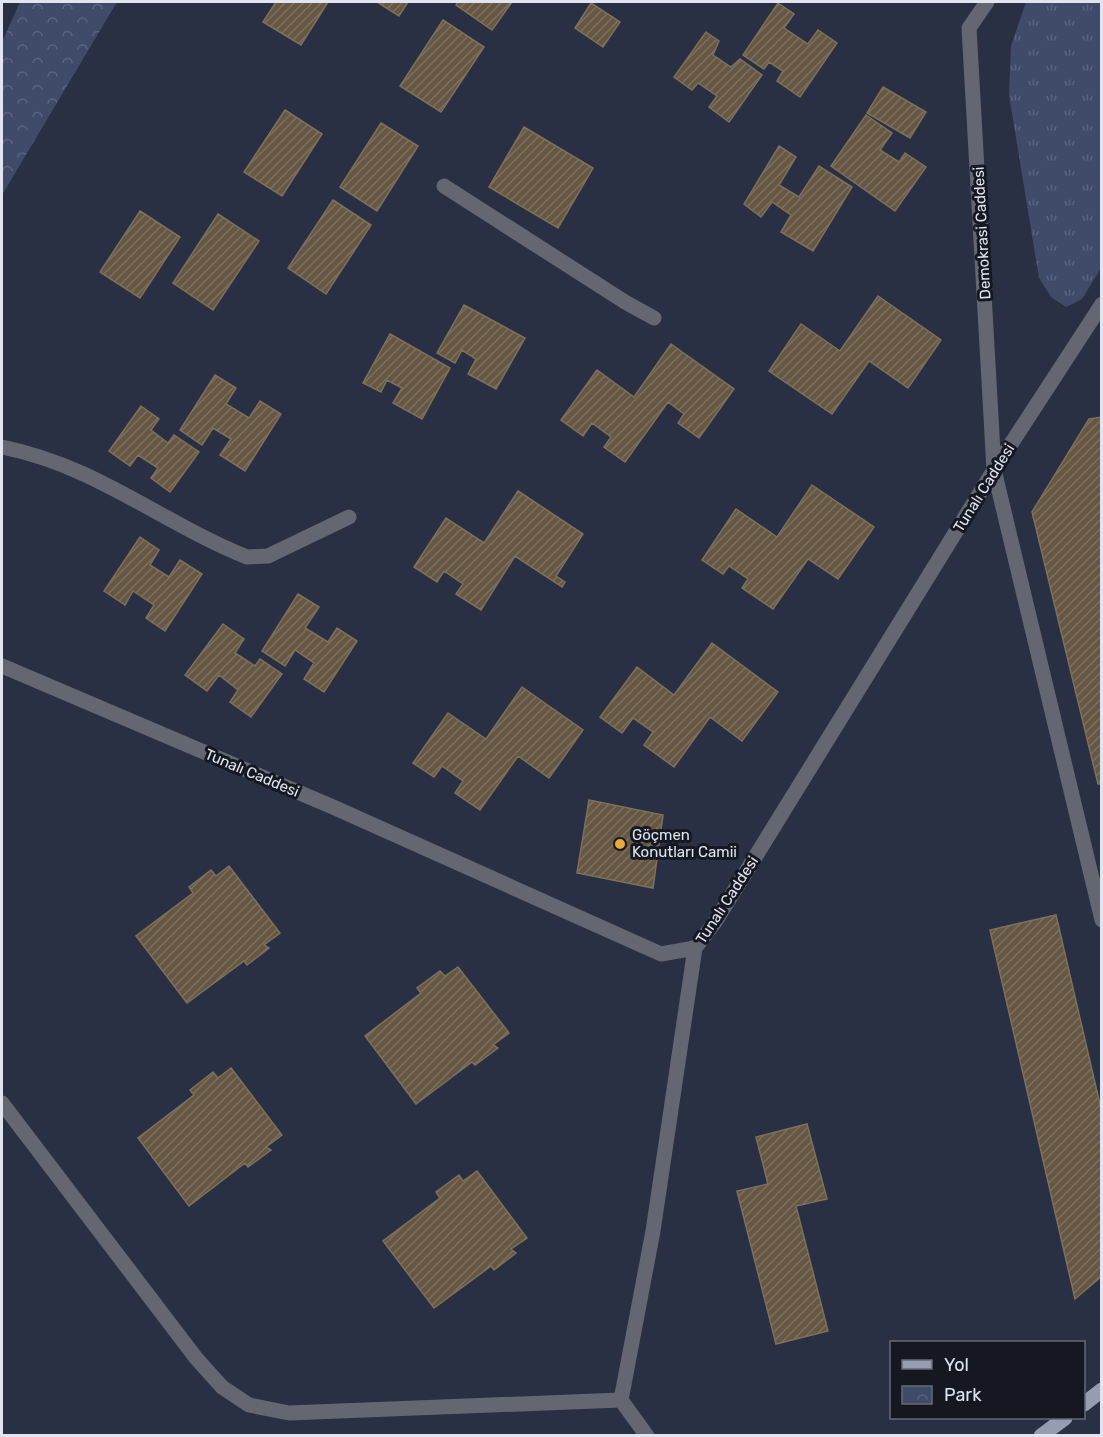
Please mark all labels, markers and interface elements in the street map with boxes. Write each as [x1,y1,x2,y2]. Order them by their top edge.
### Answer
street label: Demokrasi Caddesi [970,166,994,300]
street label: Tunalı Caddesi [950,441,1018,535]
street label: Tunalı Caddesi [202,745,302,801]
place label: Göçmen Konutları Camii [632,826,737,861]
marker: Göçmen Konutları Camii [613,837,627,851]
street label: Tunalı Caddesi [692,853,762,947]
legend [890,1341,1085,1419]
text: Yol [944,1354,969,1376]
text: Park [944,1384,982,1406]

